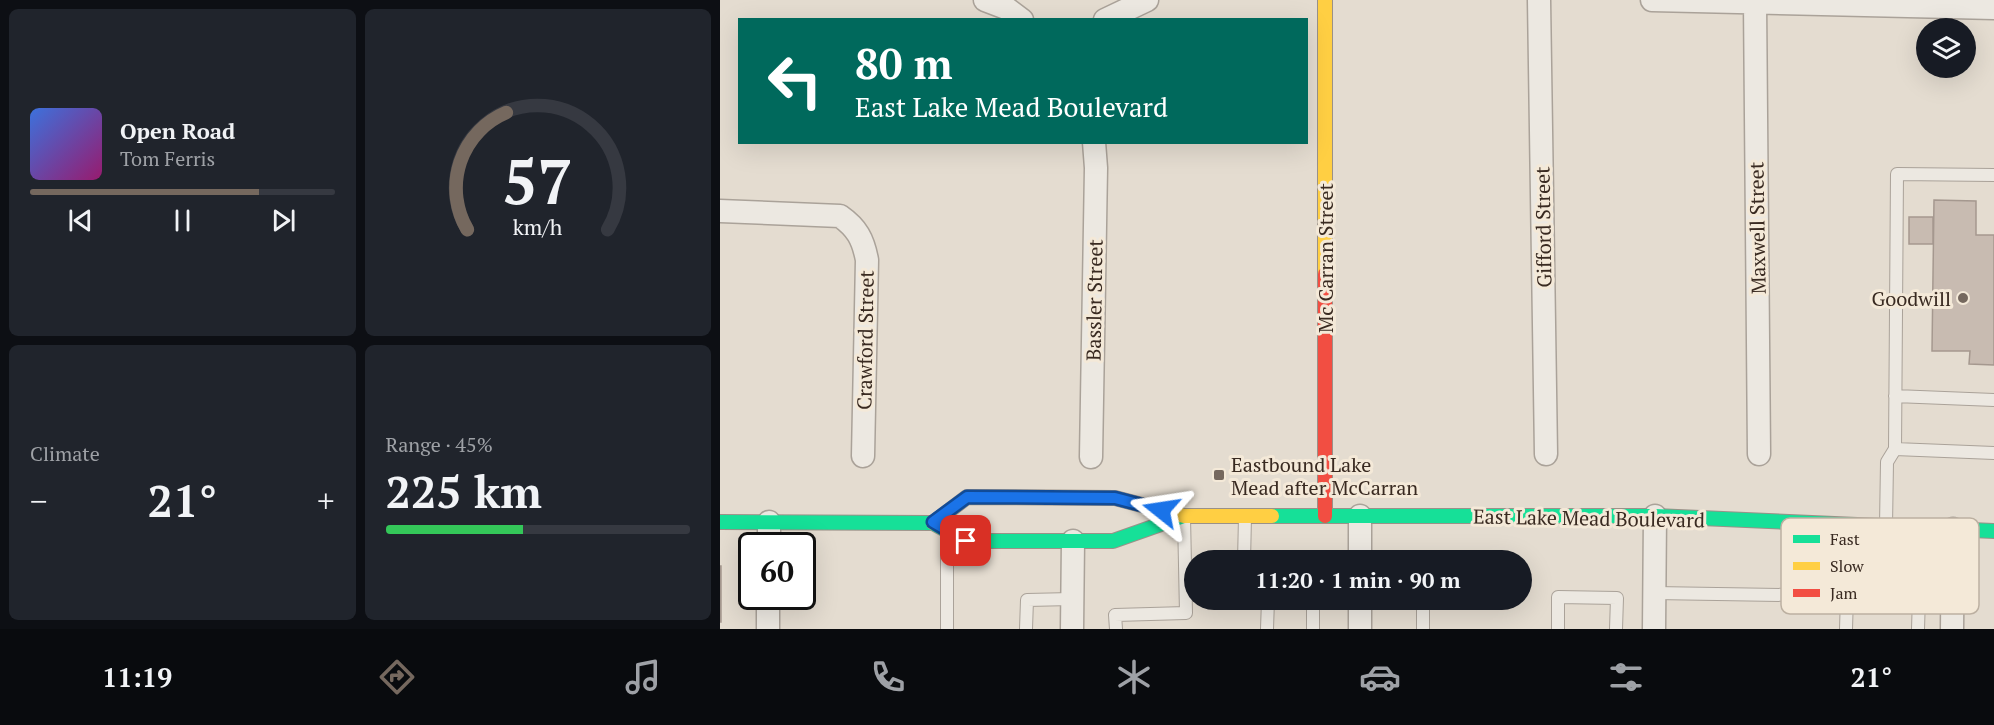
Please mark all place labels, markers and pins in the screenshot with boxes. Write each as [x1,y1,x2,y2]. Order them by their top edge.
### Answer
place label: Goodwill [1871,285,1951,312]
marker: Goodwill [1956,291,1970,305]
place label: Eastbound Lake Mead after McCarran [1231,451,1418,501]
marker: Eastbound Lake Mead after McCarran [1212,468,1226,482]
pin [940,515,991,566]

